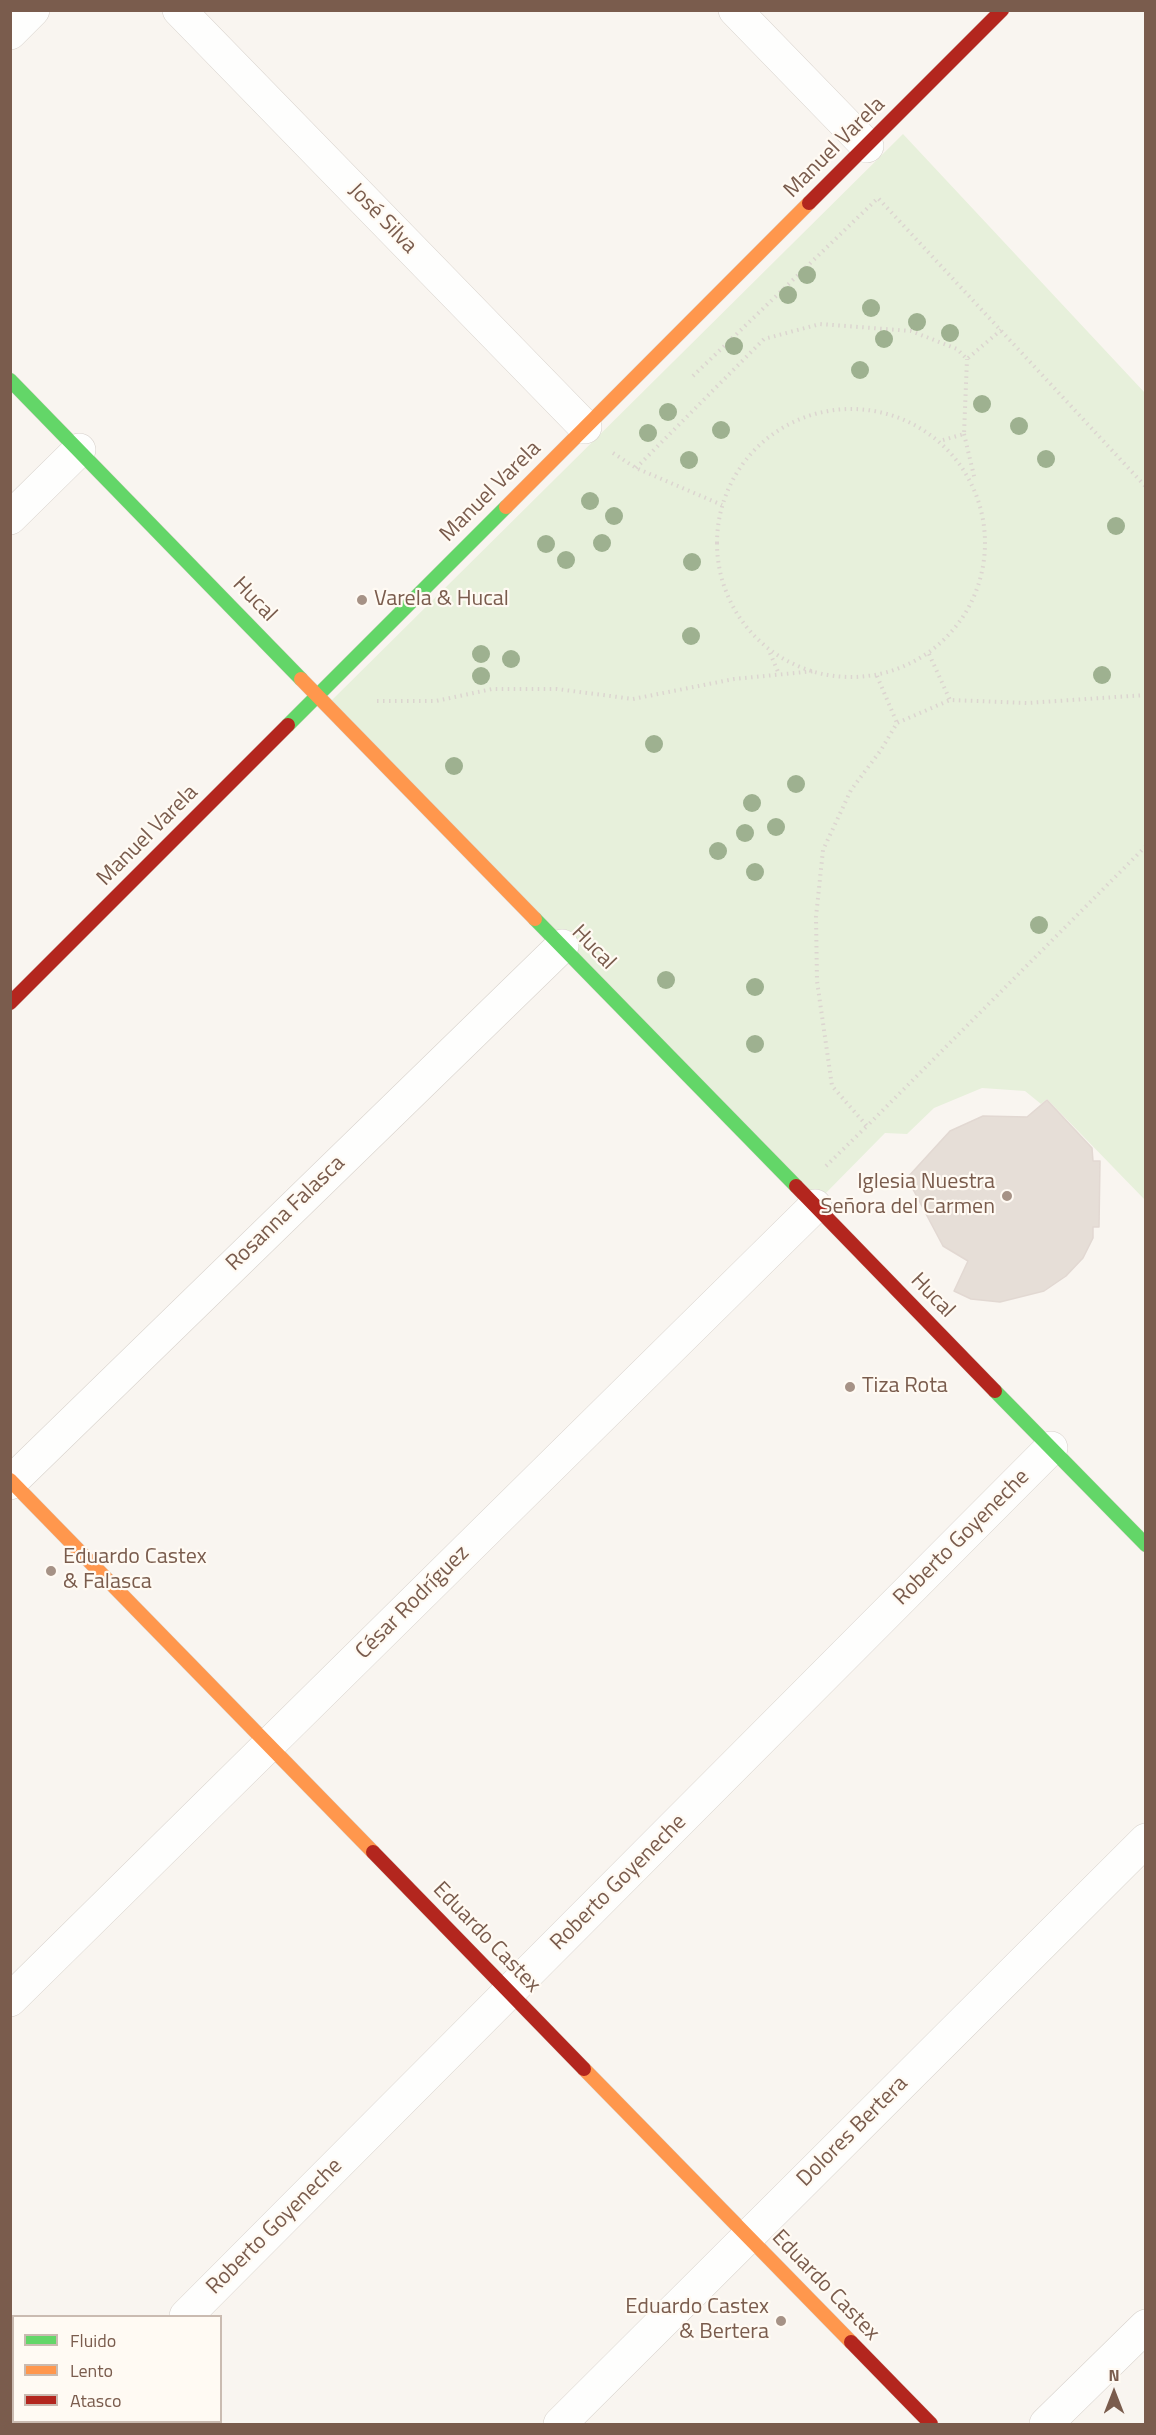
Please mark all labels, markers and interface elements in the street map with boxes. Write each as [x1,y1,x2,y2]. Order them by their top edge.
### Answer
street label: Manuel Varela [779,92,891,204]
street label: José Silva [342,178,422,260]
street label: Manuel Varela [435,436,547,548]
street label: Hucal [226,572,282,628]
place label: Varela & Hucal [374,587,509,613]
marker: Varela & Hucal [355,593,369,607]
street label: Manuel Varela [92,780,204,892]
street label: Hucal [565,920,621,976]
street label: Rosanna Falasca [221,1151,351,1277]
place label: Iglesia Nuestra Señora del Carmen [820,1170,995,1222]
marker: Iglesia Nuestra Señora del Carmen [1000,1189,1014,1203]
street label: Hucal [904,1268,960,1324]
place label: Tiza Rota [862,1374,948,1400]
marker: Tiza Rota [843,1380,857,1394]
street label: Roberto Goyeneche [889,1465,1035,1611]
street label: César Rodríguez [351,1541,475,1665]
place label: Eduardo Castex & Falasca [63,1545,207,1597]
marker: Eduardo Castex & Falasca [44,1564,58,1578]
street label: Roberto Goyeneche [546,1810,692,1956]
street label: Eduardo Castex [427,1877,545,1999]
street label: Dolores Bertera [792,2071,914,2193]
street label: Roberto Goyeneche [202,2154,348,2300]
street label: Eduardo Castex [766,2225,884,2347]
place label: Eduardo Castex & Bertera [625,2295,769,2346]
marker: Eduardo Castex & Bertera [774,2314,788,2328]
legend [12,2315,222,2423]
text: Fluido [70,2327,116,2354]
text: Lento [70,2357,113,2384]
north arrow [1084,2363,1144,2423]
text: N [1108,2363,1120,2387]
text: Atasco [70,2387,121,2414]

